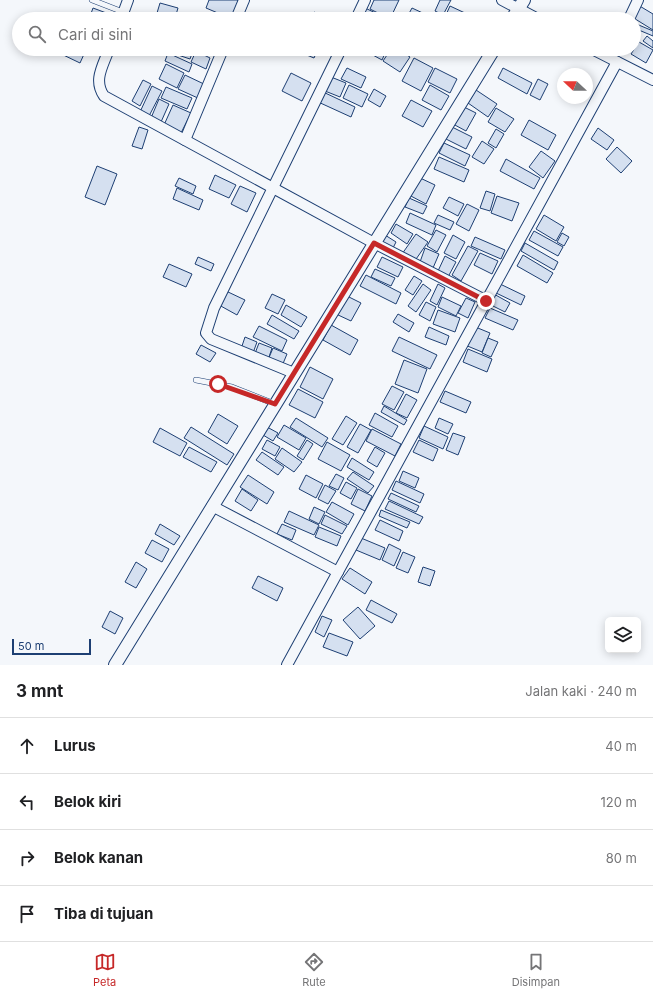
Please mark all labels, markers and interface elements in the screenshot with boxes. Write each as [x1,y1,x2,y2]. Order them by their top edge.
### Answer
search box [12,12,641,56]
icon: search [26,23,48,45]
text: Cari di sini [58,25,132,44]
north arrow [557,68,593,104]
route end [477,292,495,310]
route start [209,375,227,393]
map controls [605,617,641,653]
button: layers [605,617,641,653]
scale bar [12,637,91,656]
text: 50 m [18,639,44,653]
text: 3 mnt [16,681,63,701]
text: Jalan kaki · 240 m [525,683,637,699]
icon: ahead [16,735,38,757]
text: Lurus [54,736,96,755]
text: 40 m [605,738,637,754]
icon: left [16,791,38,813]
text: Belok kiri [54,792,121,811]
text: 120 m [601,794,637,810]
icon: right [16,847,38,869]
text: Belok kanan [54,848,143,867]
text: 80 m [606,850,637,866]
icon: arrive [16,903,38,925]
text: Tiba di tujuan [54,904,153,923]
tab: Peta [93,951,116,989]
tab: Rute [302,951,326,989]
tab: Disimpan [512,951,560,989]

